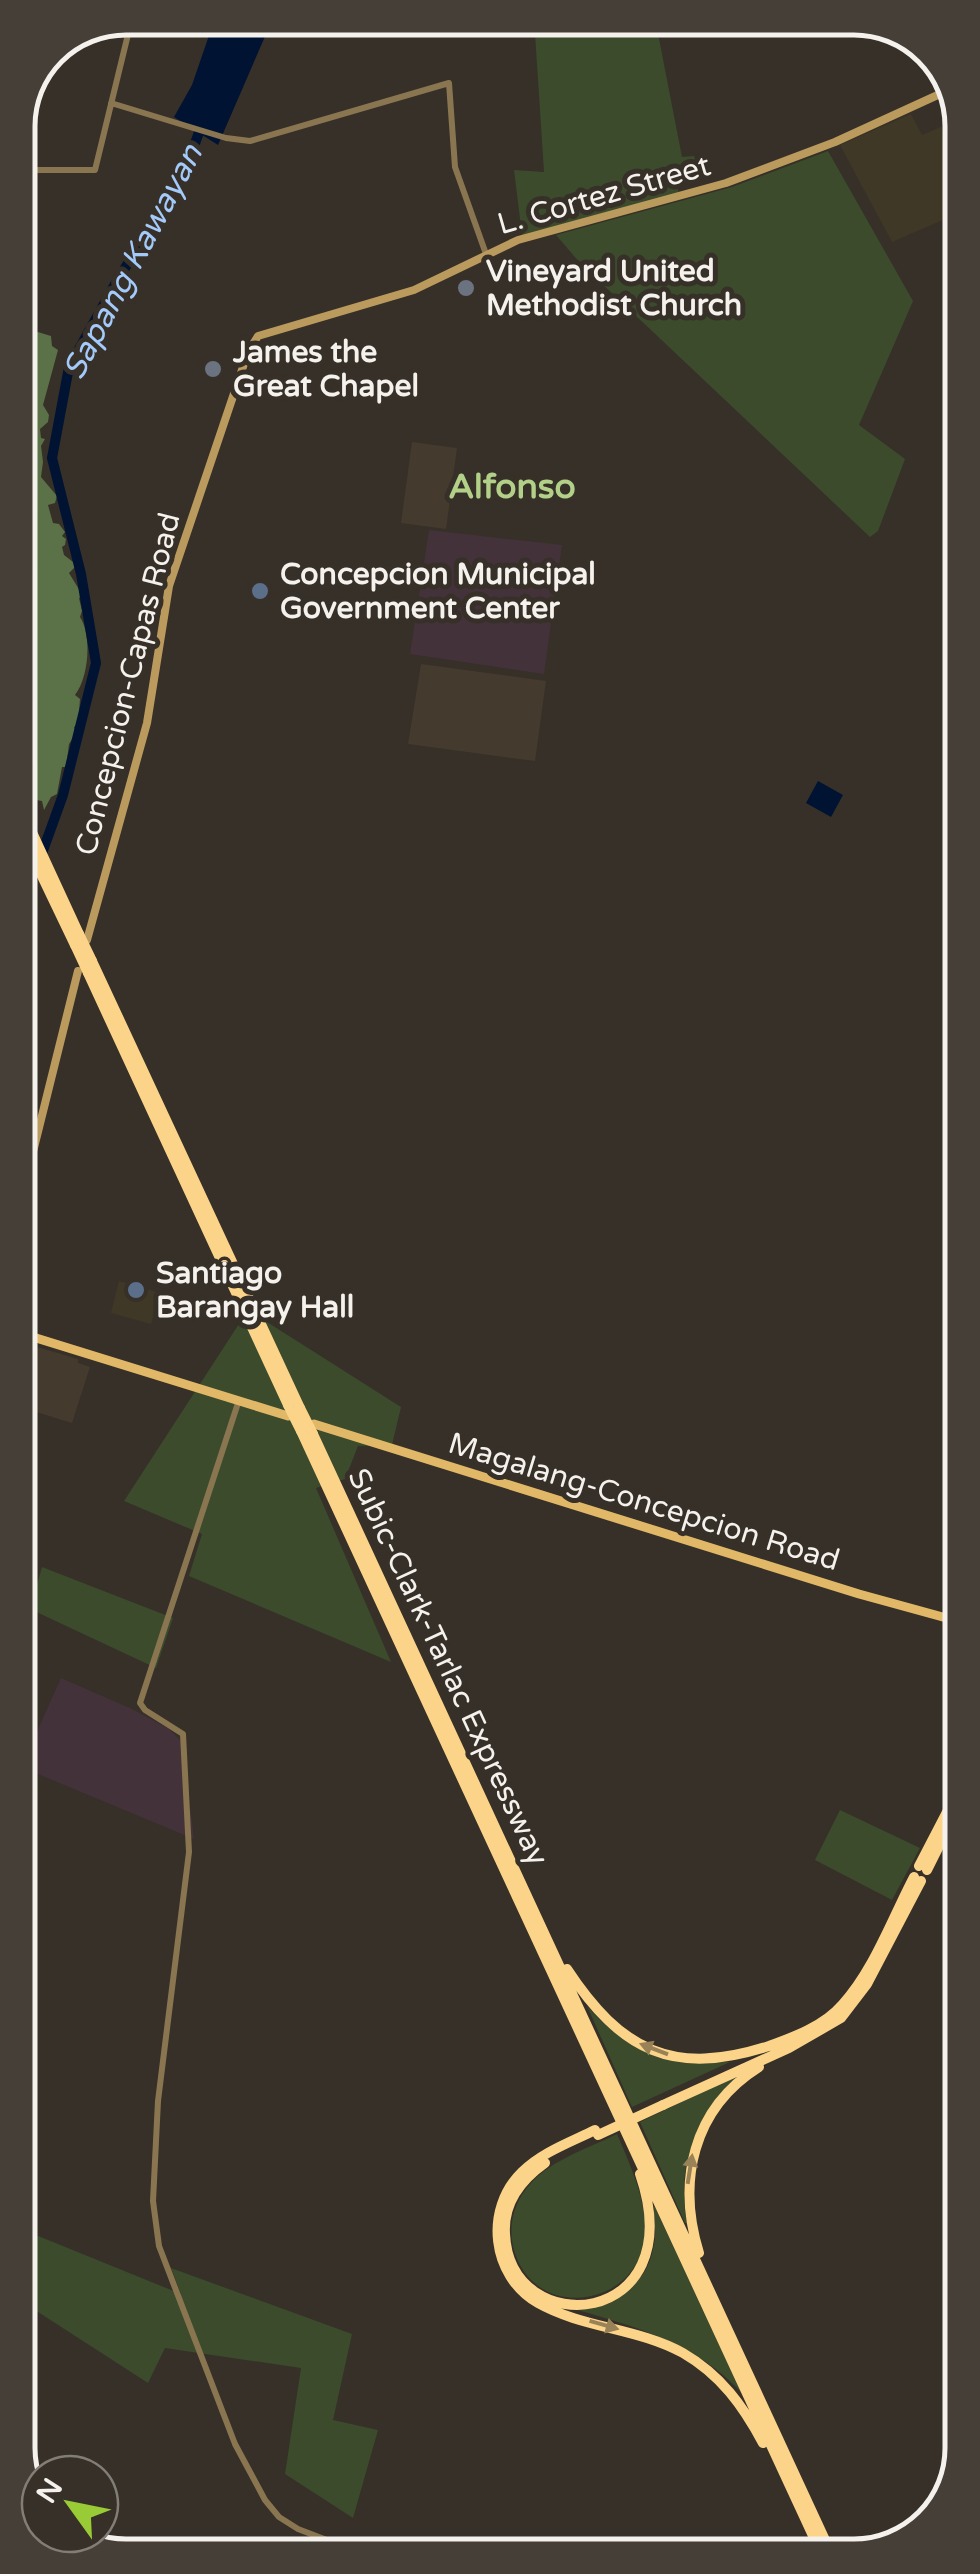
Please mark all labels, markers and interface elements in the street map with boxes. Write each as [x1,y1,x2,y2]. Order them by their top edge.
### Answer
water label: Sapang Kawayan [55,137,212,386]
street label: L. Cortez Street [493,147,715,243]
place label: Vineyard United Methodist Church [486,253,742,324]
marker: Vineyard United Methodist Church [455,277,477,299]
place label: James the Great Chapel [232,334,419,405]
marker: James the Great Chapel [202,358,224,380]
district label: Alfonso [448,466,576,508]
street label: Concepcion-Capas Road [67,509,189,859]
place label: Concepcion Municipal Government Center [280,556,596,627]
marker: Concepcion Municipal Government Center [249,580,271,602]
place label: Santiago Barangay Hall [156,1255,354,1326]
marker: Santiago Barangay Hall [125,1279,147,1301]
street label: Magalang-Concepcion Road [444,1425,844,1579]
street label: Subic-Clark-Tarlac Expressway [340,1463,556,1871]
one-way arrow [639,2041,669,2056]
one-way arrow [683,2153,699,2185]
one-way arrow [589,2318,620,2333]
north arrow [20,2454,120,2554]
text: N [29,2472,70,2510]

